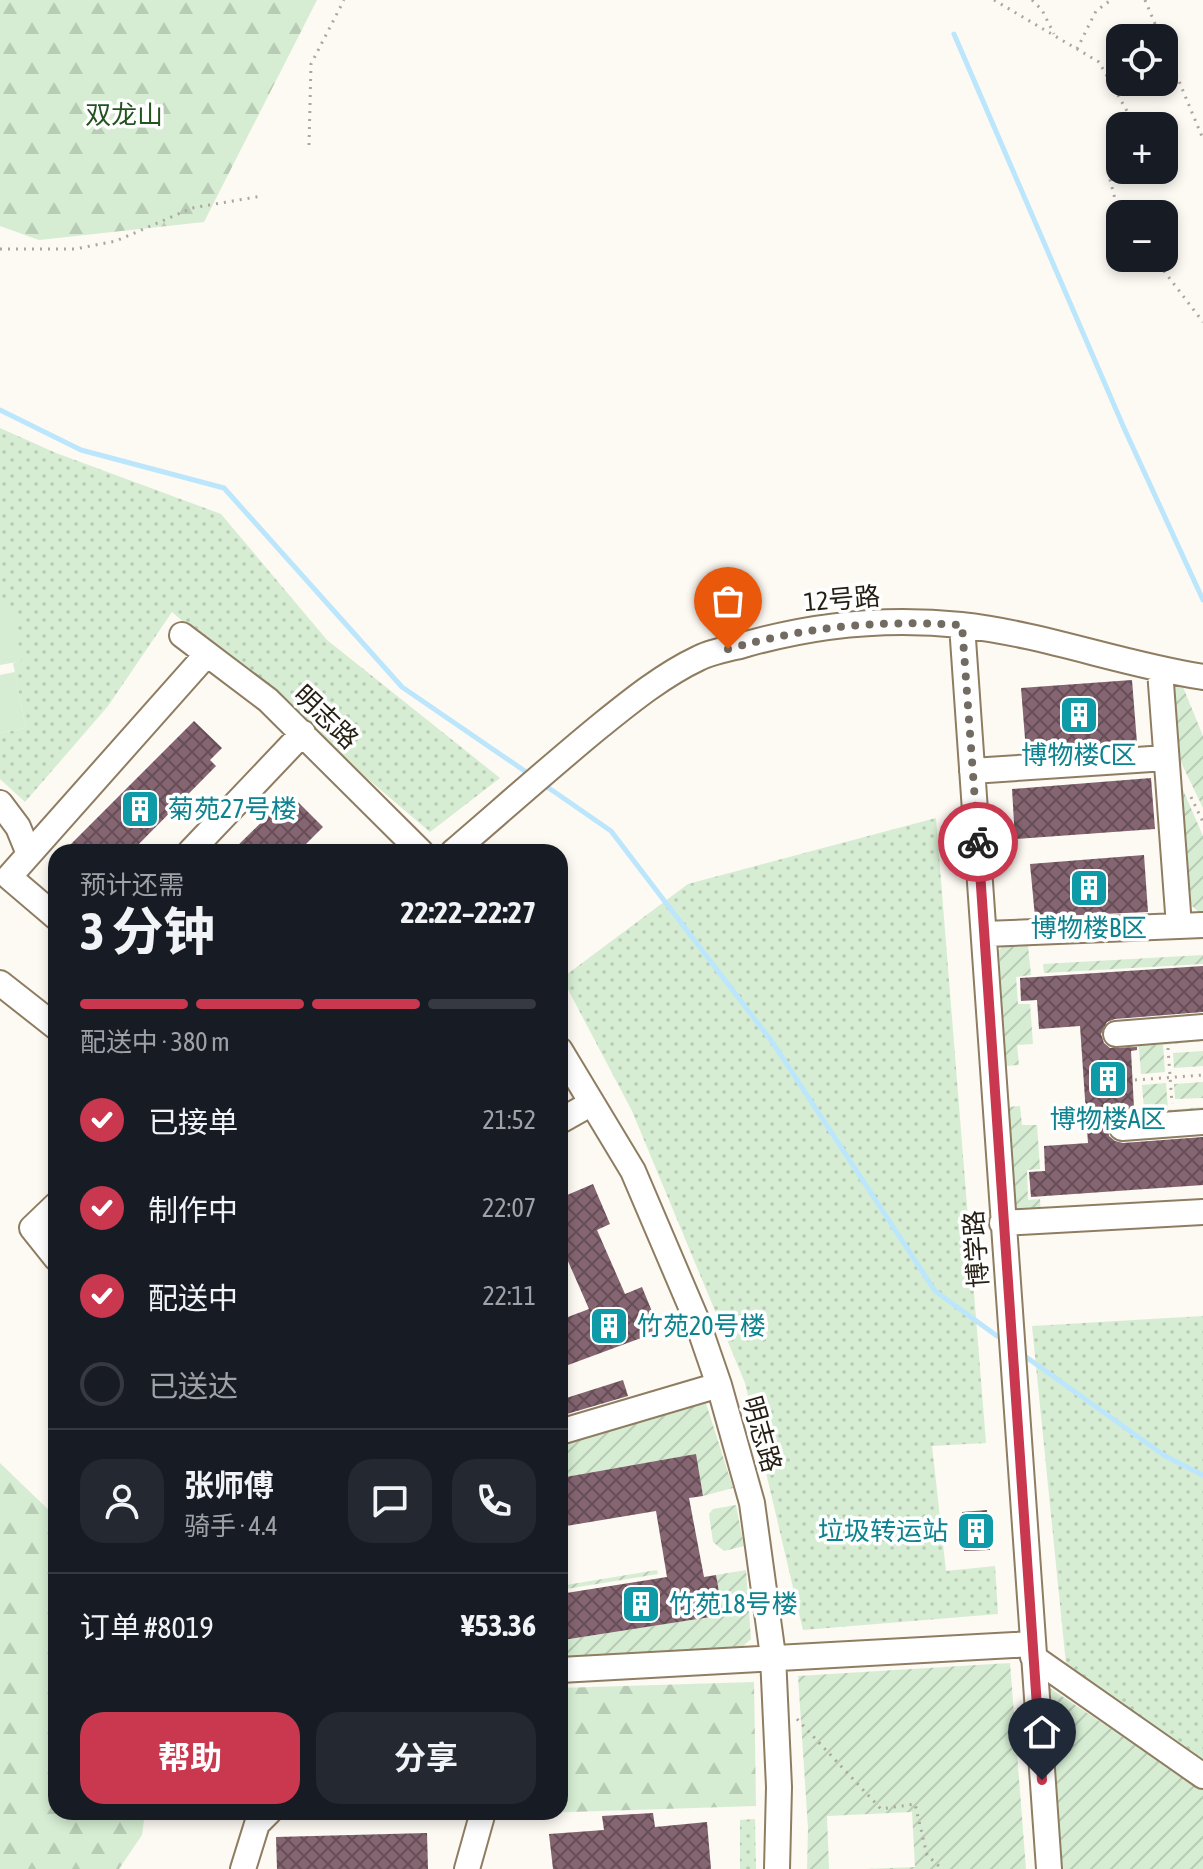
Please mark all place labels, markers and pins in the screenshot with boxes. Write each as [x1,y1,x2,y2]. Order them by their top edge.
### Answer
pin [694,567,762,649]
building icon: 博物楼C区 [1058,694,1100,736]
place label: 博物楼C区 [1021,740,1137,770]
building icon: 菊苑27号楼 [119,788,161,830]
place label: 菊苑27号楼 [168,794,296,824]
building icon: 博物楼B区 [1068,867,1110,909]
place label: 博物楼B区 [1031,913,1147,943]
building icon: 博物楼A区 [1087,1058,1129,1100]
place label: 博物楼A区 [1050,1104,1166,1134]
building icon: 竹苑20号楼 [588,1305,630,1347]
place label: 竹苑20号楼 [637,1311,765,1341]
building icon: 垃圾转运站 [955,1510,997,1552]
place label: 垃圾转运站 [818,1516,948,1546]
building icon: 竹苑18号楼 [620,1583,662,1625]
place label: 竹苑18号楼 [669,1589,797,1619]
pin [1008,1698,1076,1780]

